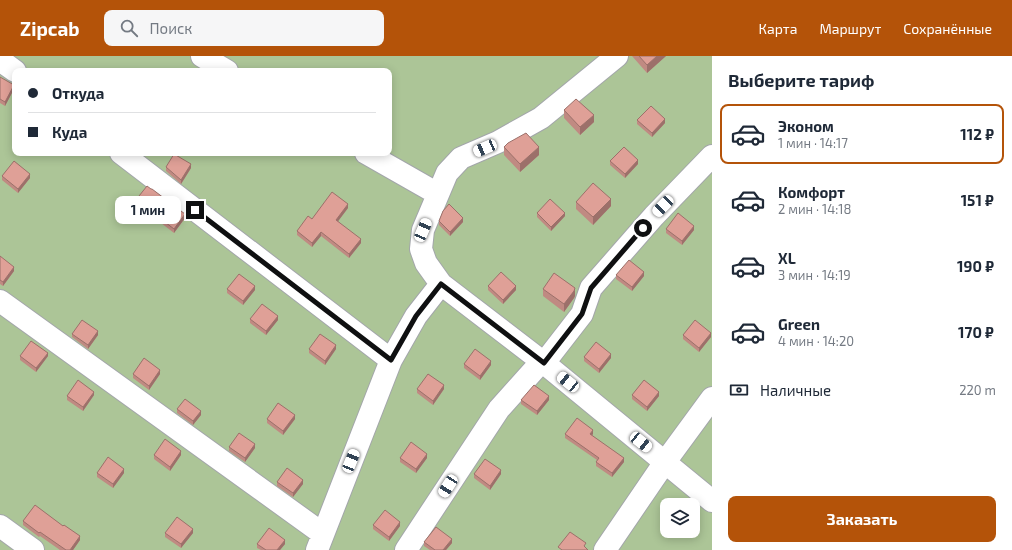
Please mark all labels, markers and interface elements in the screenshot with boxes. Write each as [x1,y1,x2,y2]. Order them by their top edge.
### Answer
search box [104,10,384,46]
text: Zipcab [20,17,80,40]
icon: search [118,17,140,39]
text: Поиск [150,19,192,37]
text: Карта [759,20,797,37]
text: Маршрут [819,20,881,37]
text: Сохранённые [903,20,992,37]
text: Выберите тариф [728,69,874,91]
text: Откуда [52,84,104,102]
icon: car [730,116,766,152]
text: Эконом [778,117,834,135]
text: Куда [52,123,87,141]
text: 112 ₽ [960,125,994,143]
text: 1 мин · 14:17 [778,135,848,151]
car [472,138,498,158]
icon: car [730,182,766,218]
text: Комфорт [778,183,845,201]
text: 151 ₽ [961,191,994,209]
car [650,193,676,219]
callout: 1 мин [115,196,181,224]
route end [186,201,204,219]
text: 2 мин · 14:18 [778,201,851,217]
text: 1 мин [131,202,165,218]
car [413,217,433,243]
route start [634,219,652,237]
icon: car [730,248,766,284]
text: XL [778,249,796,267]
text: 190 ₽ [957,257,994,275]
text: 3 мин · 14:19 [778,267,851,283]
icon: car [730,314,766,350]
text: Green [778,315,820,333]
text: 170 ₽ [958,323,994,341]
text: 4 мин · 14:20 [778,333,854,349]
car [555,370,581,394]
icon: cash [728,379,750,401]
text: Наличные [760,381,831,399]
text: 220 m [959,382,996,398]
car [628,430,654,454]
car [341,448,361,474]
car [436,473,460,499]
button: Заказать [728,496,996,542]
map controls [660,498,700,538]
button: layers [660,498,700,538]

